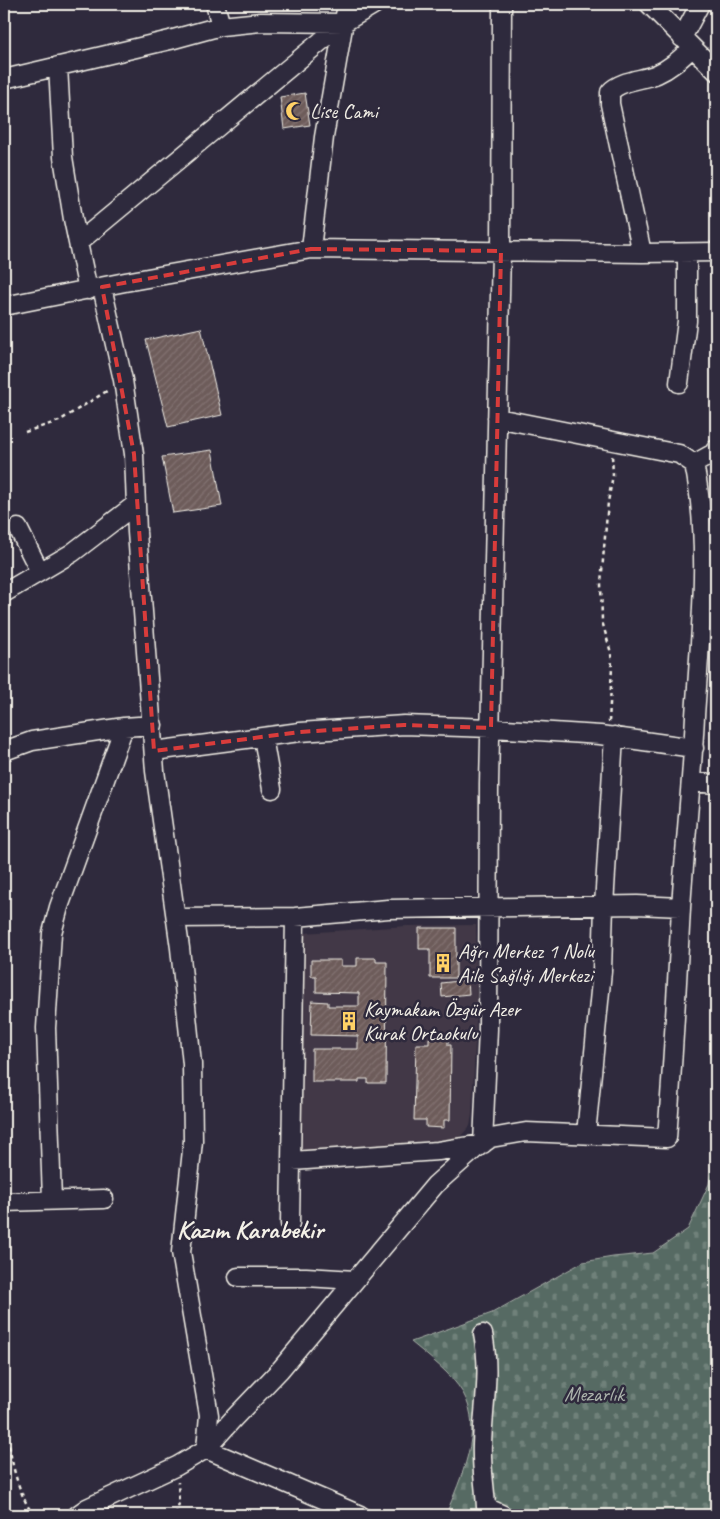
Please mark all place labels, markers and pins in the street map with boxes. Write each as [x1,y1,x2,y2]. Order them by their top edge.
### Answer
place label: Lise Cami [310,98,381,124]
mosque icon: Lise Cami [284,100,306,122]
place label: Ağrı Merkez 1 Nolu Aile Sağlığı Merkezi [458,938,596,988]
building icon: Ağrı Merkez 1 Nolu Aile Sağlığı Merkezi [432,952,454,974]
place label: Kaymakam Özgür Azer Kurak Ortaokulu [364,996,522,1046]
building icon: Kaymakam Özgür Azer Kurak Ortaokulu [338,1010,360,1032]

